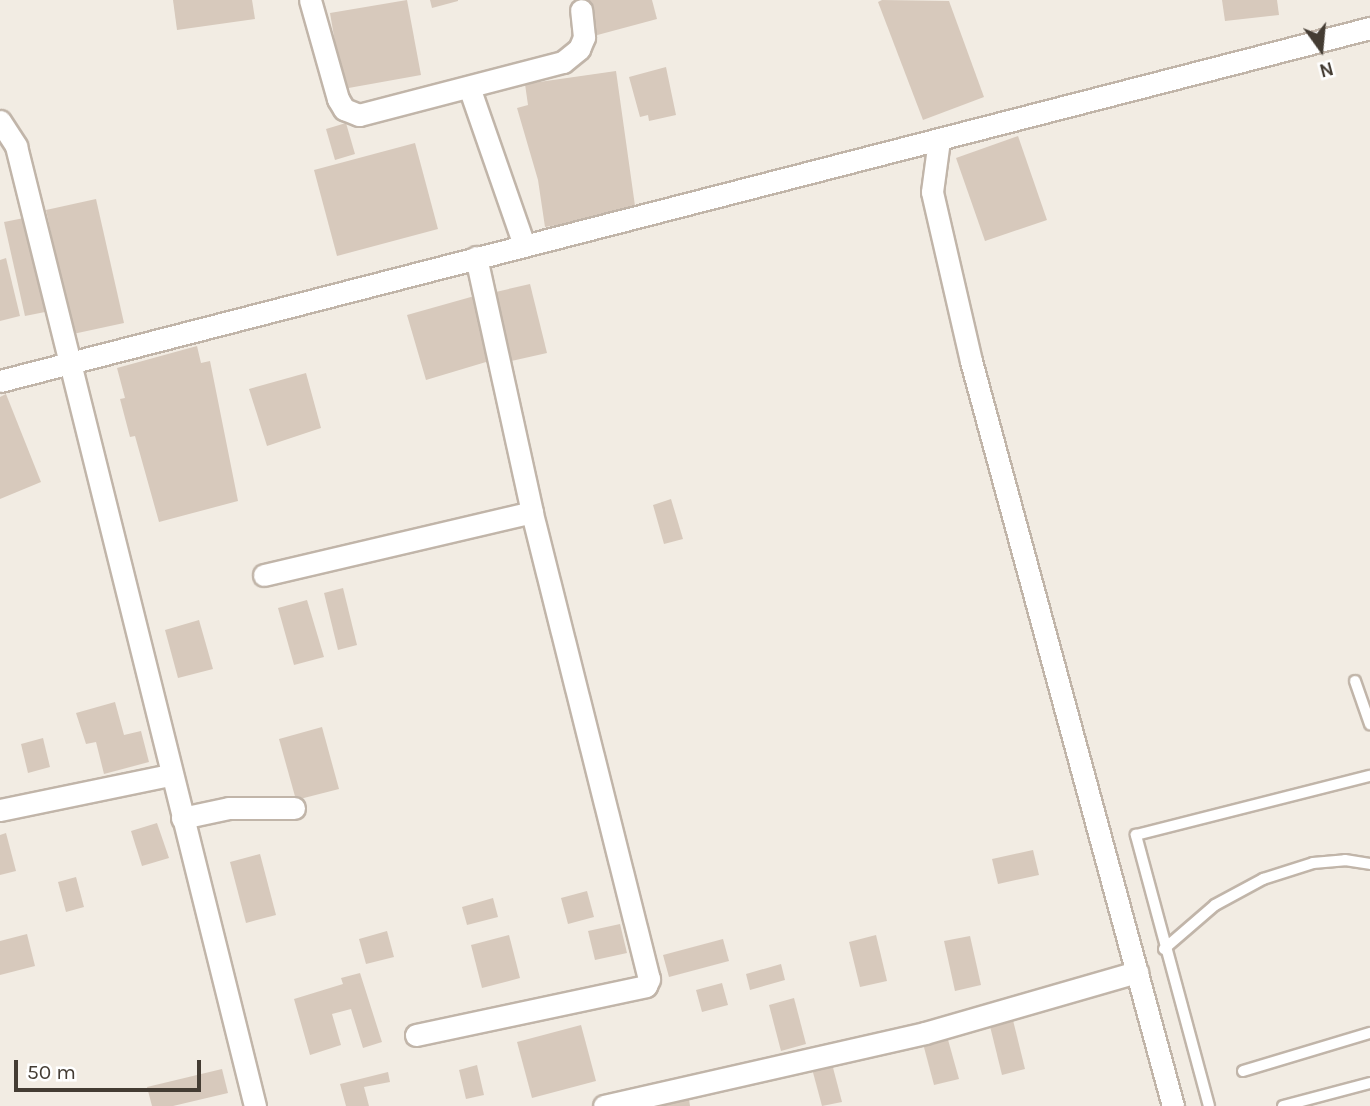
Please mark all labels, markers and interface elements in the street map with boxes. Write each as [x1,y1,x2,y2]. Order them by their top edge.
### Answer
north arrow [1286,14,1356,84]
text: N [1317,57,1336,82]
scale bar [18,1046,205,1090]
text: 50 m [27,1060,76,1084]

